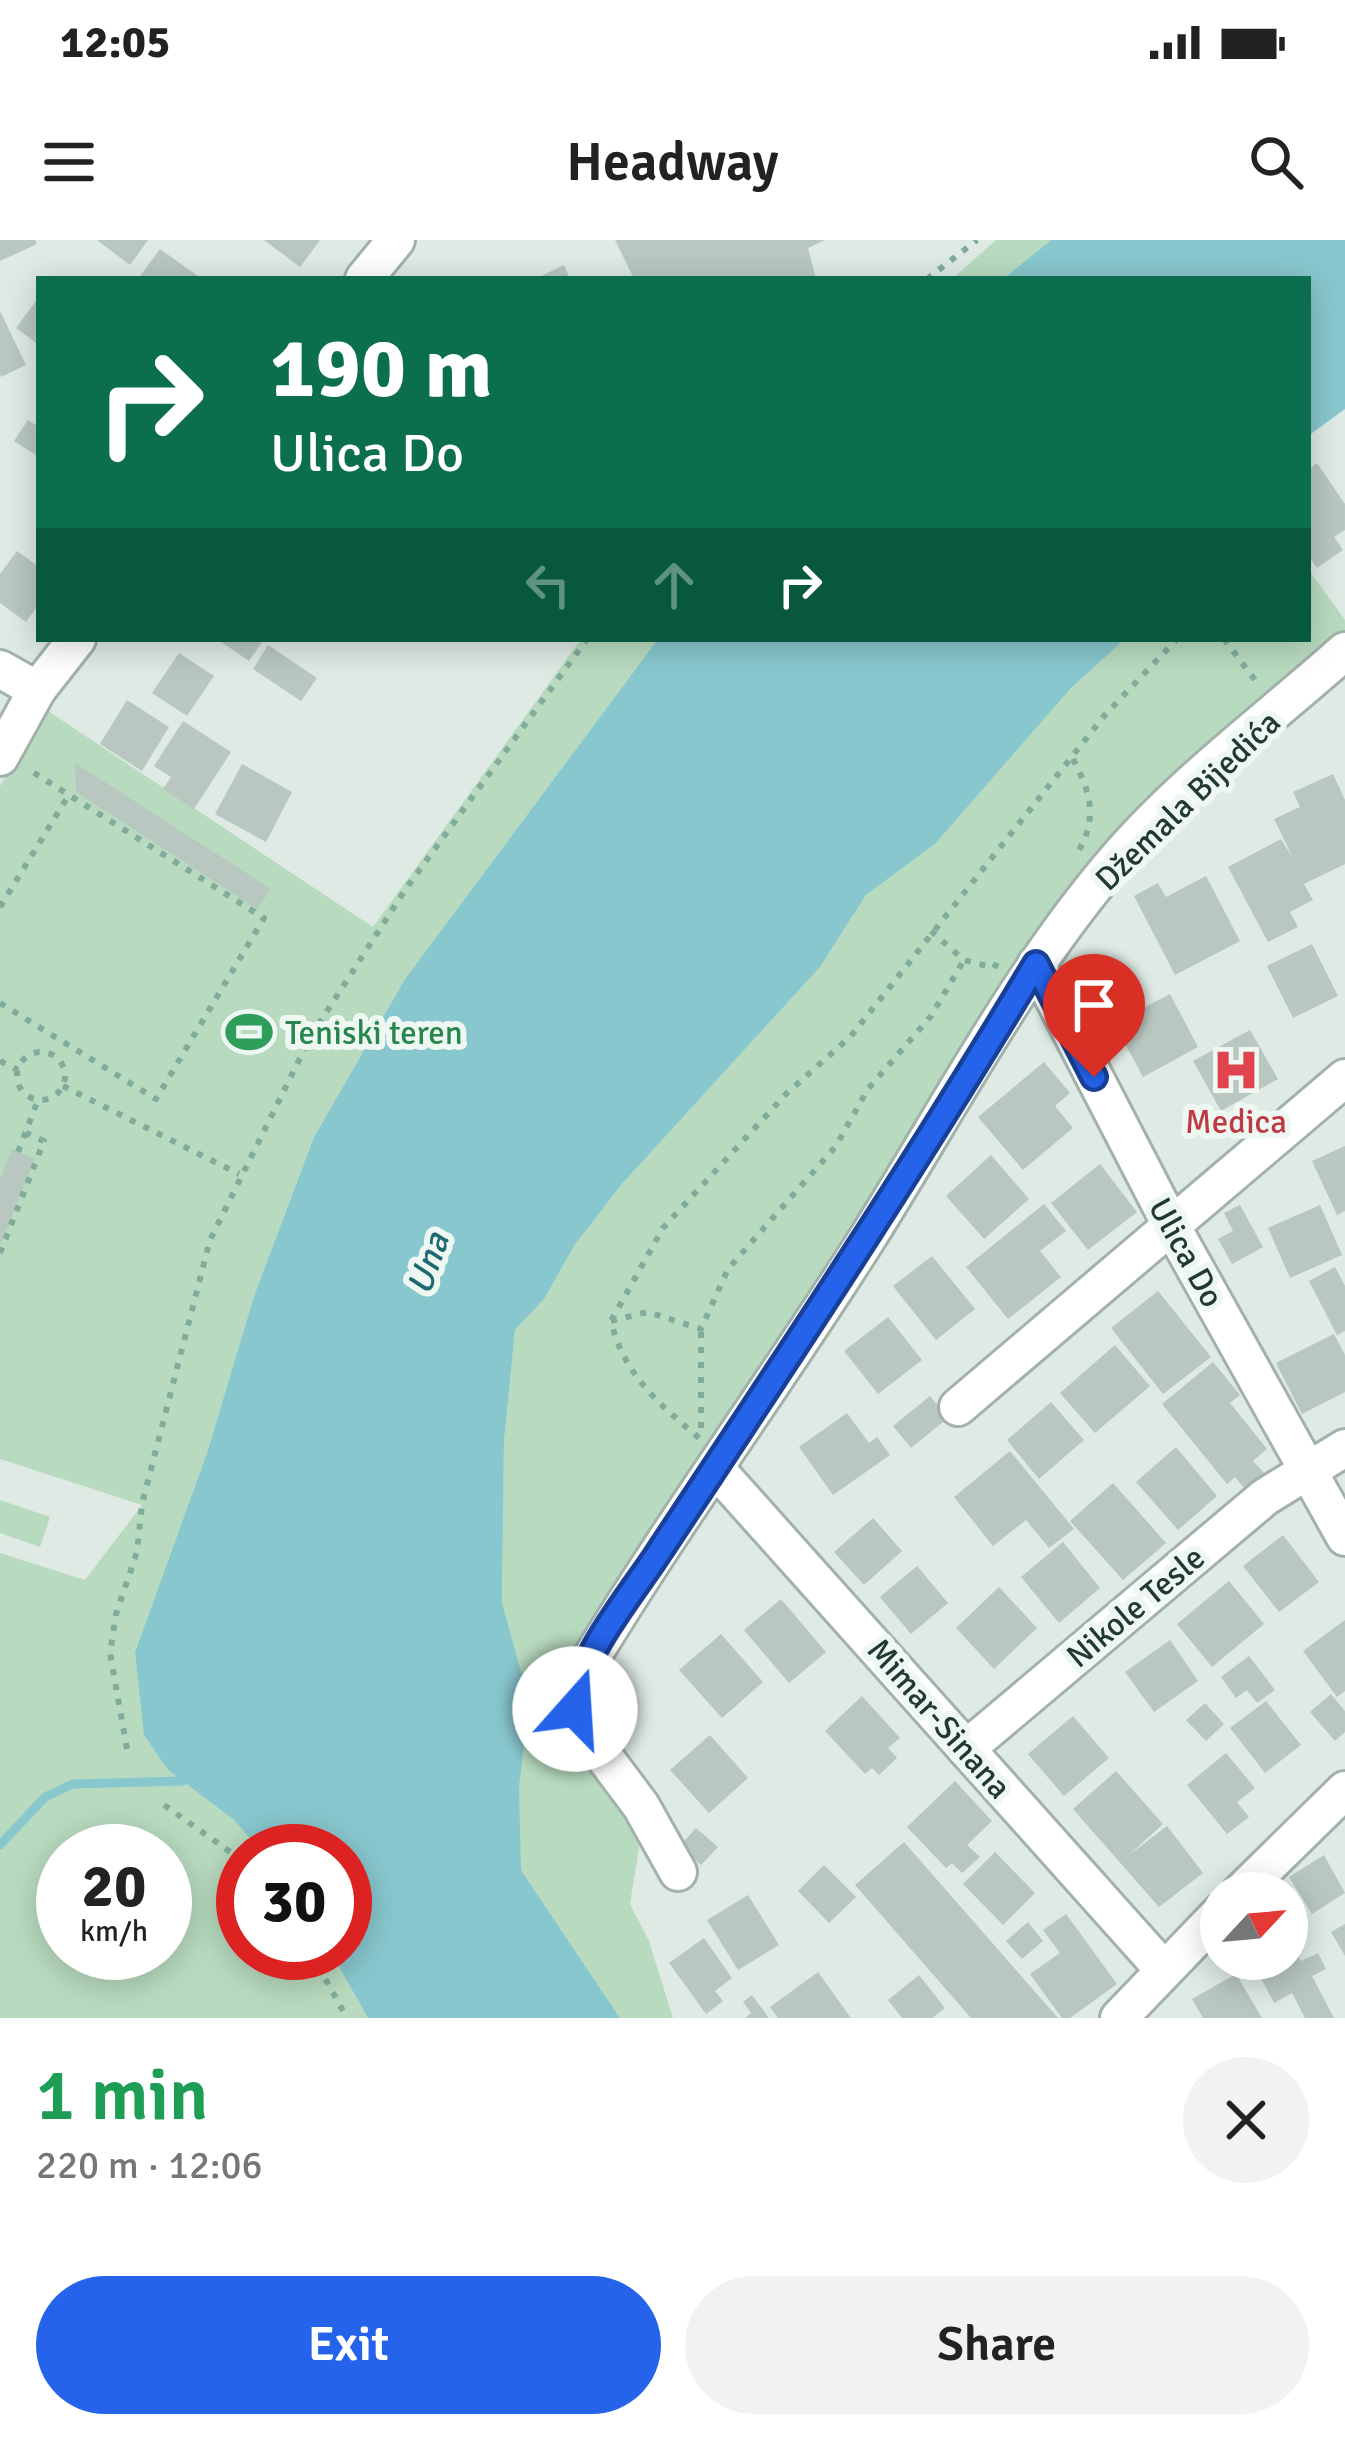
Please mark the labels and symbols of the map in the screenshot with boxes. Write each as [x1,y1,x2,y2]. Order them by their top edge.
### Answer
street label: Džemala Bijedića [1087,702,1289,900]
pin [1043,954,1145,1077]
sports icon: Teniski teren [224,1007,274,1057]
place label: Teniski teren [285,1013,463,1054]
hospital icon: Medica [1211,1045,1261,1095]
place label: Medica [1185,1102,1287,1143]
street label: Ulica Do [1139,1191,1232,1315]
water label: Una [397,1225,460,1300]
street label: Nikole Tesle [1058,1537,1213,1677]
street label: Mimar-Sinana [858,1630,1020,1808]
position arrow [512,1646,638,1772]
speed limit sign: 30 [216,1824,372,1980]
north arrow [1200,1872,1308,1980]

